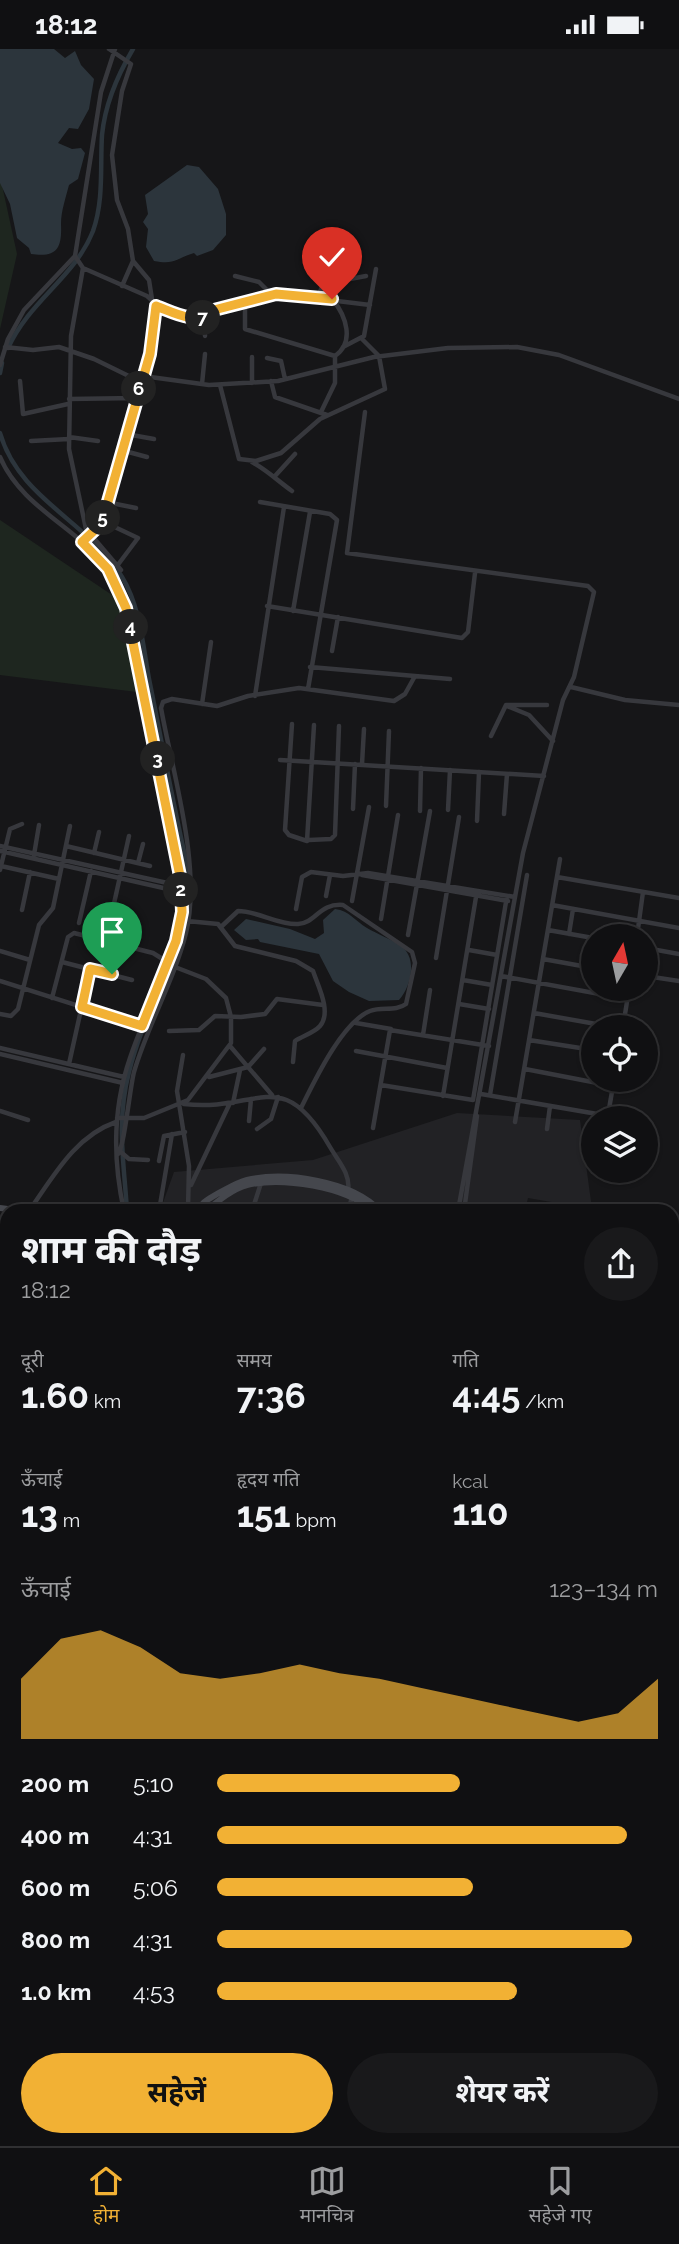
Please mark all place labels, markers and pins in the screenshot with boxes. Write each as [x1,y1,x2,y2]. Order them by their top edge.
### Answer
pin [302,227,362,299]
pin: 7 [186,301,220,335]
pin: 6 [122,371,156,407]
pin: 5 [86,501,120,535]
pin: 4 [114,609,148,645]
pin: 3 [140,741,176,777]
pin: 2 [164,873,198,907]
pin [82,902,142,974]

